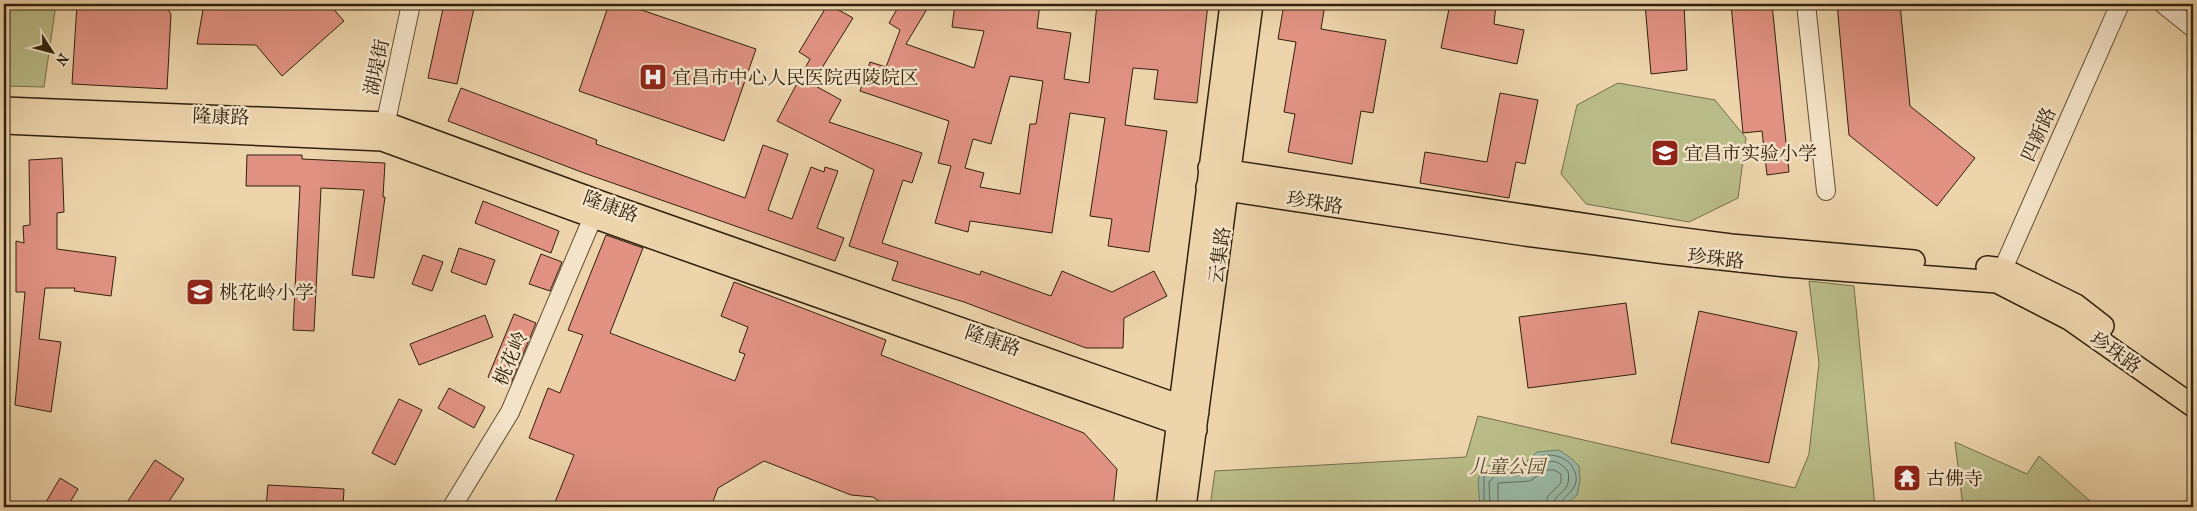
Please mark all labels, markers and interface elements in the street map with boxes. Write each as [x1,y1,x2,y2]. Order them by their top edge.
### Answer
north arrow [28,28,78,78]
street label: 湖堤街 [360,37,394,97]
text: N [52,50,72,69]
hospital icon: 宜昌市中心人民医院西陵院区 [638,62,668,92]
place label: 宜昌市中心人民医院西陵院区 [672,67,919,89]
street label: 四新路 [2017,104,2061,165]
street label: 隆康路 [192,105,250,129]
school or university icon: 宜昌市实验小学 [1650,138,1680,168]
place label: 宜昌市实验小学 [1684,143,1817,165]
street label: 隆康路 [580,187,641,227]
street label: 珍珠路 [1285,188,1345,218]
street label: 云集路 [1205,225,1235,285]
street label: 珍珠路 [1686,245,1745,273]
school or university icon: 桃花岭小学 [185,277,215,307]
place label: 桃花岭小学 [219,282,314,304]
street label: 隆康路 [962,321,1023,361]
street label: 珍珠路 [2086,327,2145,378]
street label: 桃花岭 [490,328,532,389]
park label: 儿童公园 [1469,456,1548,478]
temple icon: 古佛寺 [1892,463,1922,493]
place label: 古佛寺 [1926,468,1983,490]

